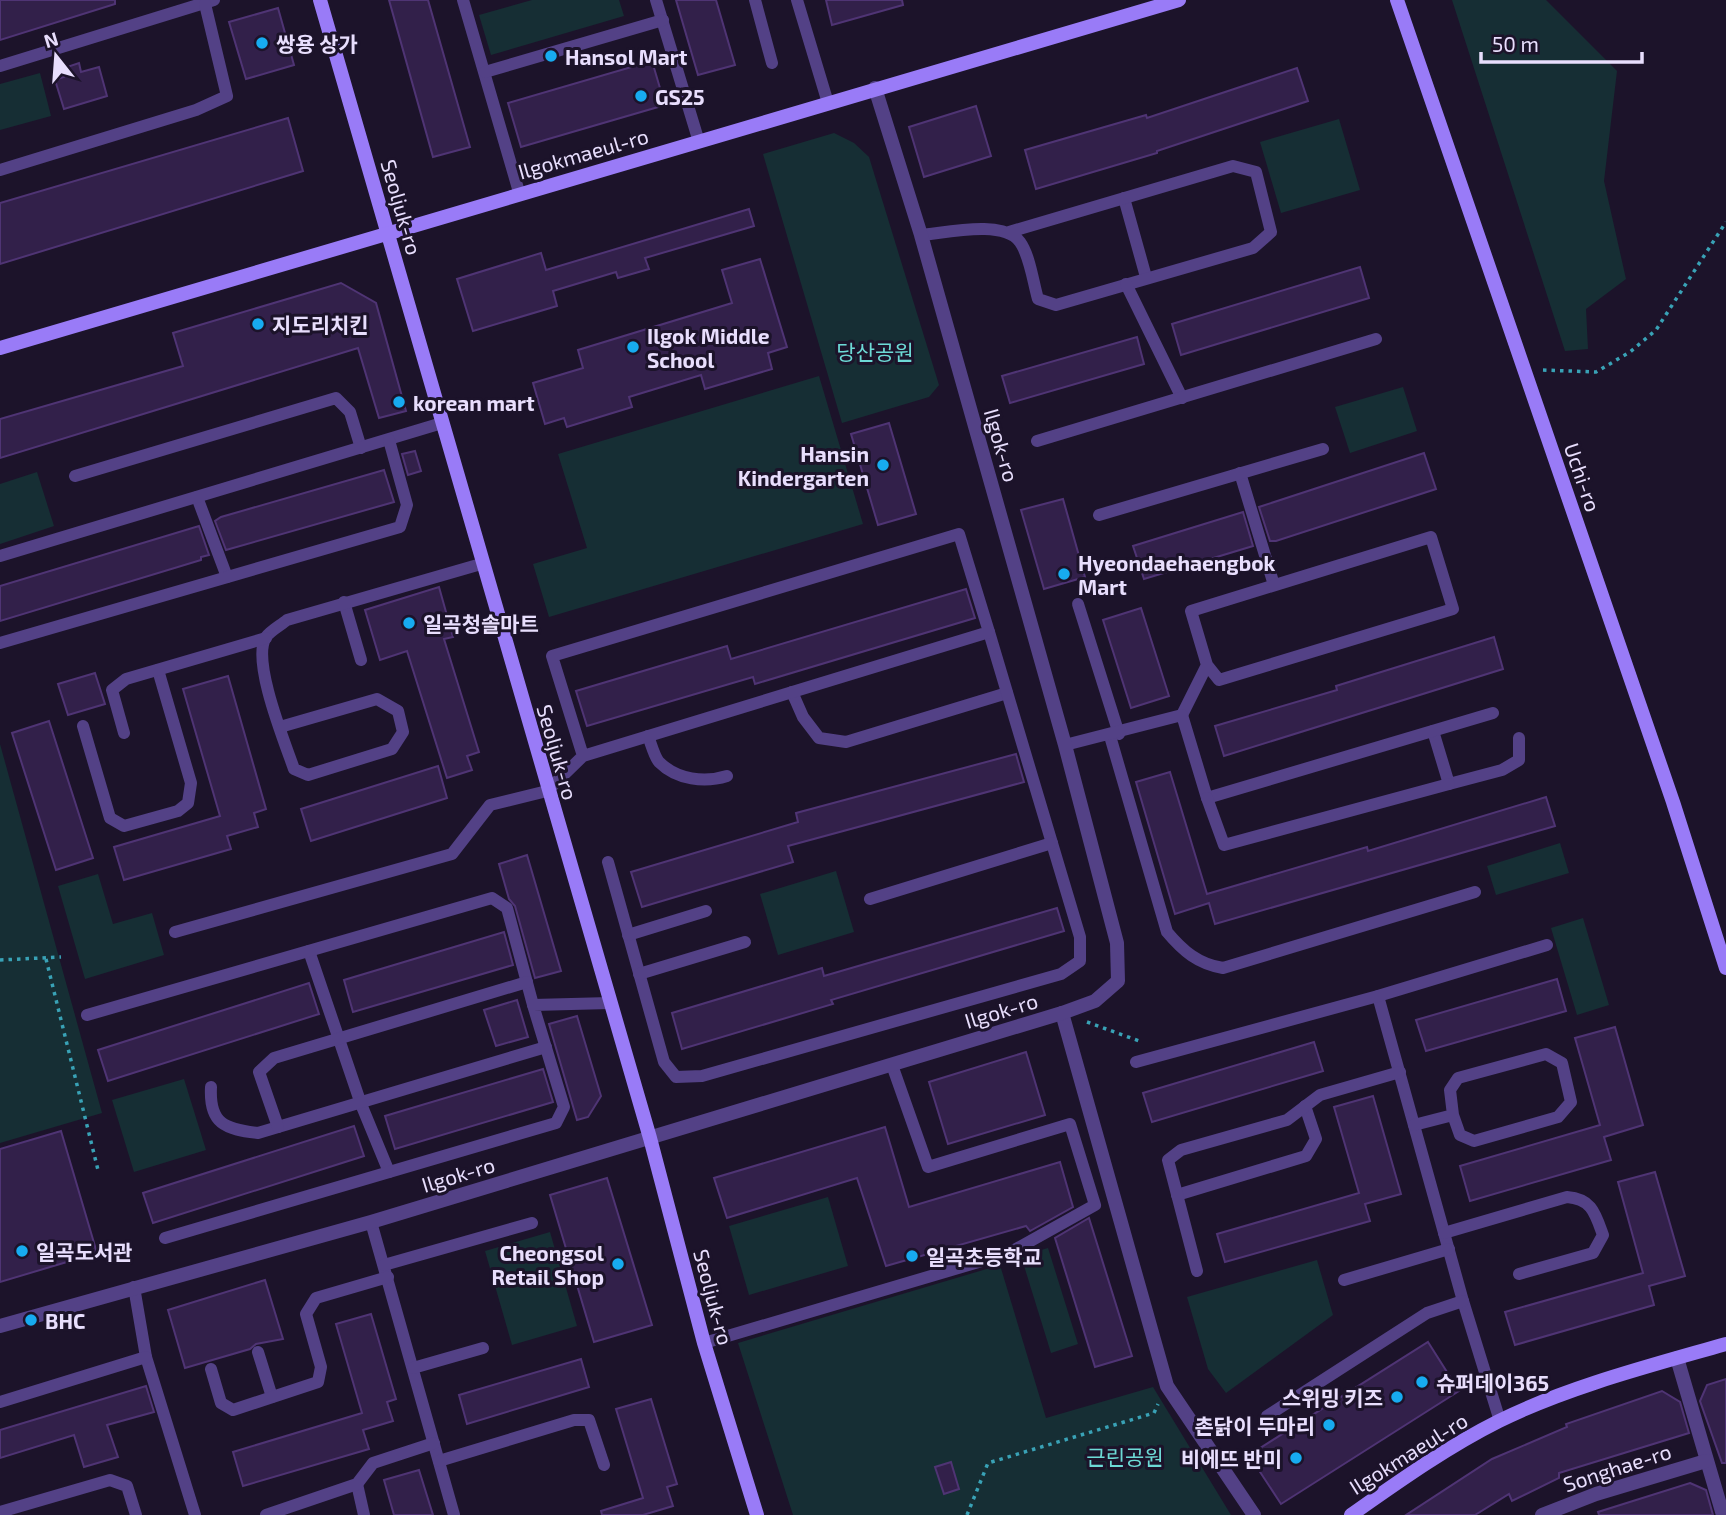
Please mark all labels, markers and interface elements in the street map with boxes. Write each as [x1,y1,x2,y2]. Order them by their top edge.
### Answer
north arrow [21,21,91,91]
scale bar [1481,21,1642,65]
text: N [41,26,61,52]
place label: 쌍용 상가 [276,31,358,56]
text: 50 m [1492,31,1539,56]
marker: 쌍용 상가 [254,35,270,51]
place label: Hansol Mart [565,44,688,69]
marker: Hansol Mart [543,48,559,64]
place label: GS25 [655,84,705,109]
marker: GS25 [633,88,649,104]
street label: Ilgokmaeul-ro [515,122,651,184]
street label: Seoljuk-ro [375,156,428,258]
place label: 지도리치킨 [272,312,369,337]
marker: 지도리치킨 [250,316,266,332]
place label: Ilgok Middle School [647,323,770,372]
marker: Ilgok Middle School [625,339,641,355]
park label: 당산공원 [836,339,914,364]
place label: korean mart [413,390,535,415]
marker: korean mart [391,394,407,410]
street label: Ilgok-ro [980,406,1024,484]
street label: Uchi-ro [1560,439,1606,515]
place label: Hansin Kindergarten [738,441,869,490]
marker: Hansin Kindergarten [875,457,891,473]
place label: Hyeondaehaengbok Mart [1078,550,1276,599]
marker: Hyeondaehaengbok Mart [1056,566,1072,582]
place label: 일곡청솔마트 [423,611,539,636]
marker: 일곡청솔마트 [401,615,417,631]
street label: Seoljuk-ro [531,701,584,803]
street label: Ilgok-ro [961,987,1041,1033]
street label: Ilgok-ro [418,1151,498,1197]
place label: 일곡도서관 [36,1239,133,1264]
place label: Cheongsol Retail Shop [491,1240,604,1289]
marker: 일곡도서관 [14,1243,30,1259]
place label: 일곡초등학교 [926,1244,1042,1269]
street label: Seoljuk-ro [688,1246,739,1348]
marker: 일곡초등학교 [904,1248,920,1264]
marker: Cheongsol Retail Shop [610,1256,626,1272]
place label: BHC [45,1308,85,1333]
marker: BHC [23,1312,39,1328]
place label: 슈퍼데이365 [1436,1370,1549,1395]
marker: 슈퍼데이365 [1414,1374,1430,1390]
place label: 스위밍 키즈 [1282,1385,1383,1410]
marker: 스위밍 키즈 [1389,1389,1405,1405]
street label: Ilgokmaeul-ro [1344,1407,1472,1499]
place label: 촌닭이 두마리 [1195,1413,1315,1438]
marker: 촌닭이 두마리 [1321,1417,1337,1433]
street label: Songhae-ro [1560,1438,1674,1496]
park label: 근린공원 [1086,1444,1164,1469]
place label: 비에뜨 반미 [1181,1446,1282,1471]
marker: 비에뜨 반미 [1288,1450,1304,1466]

